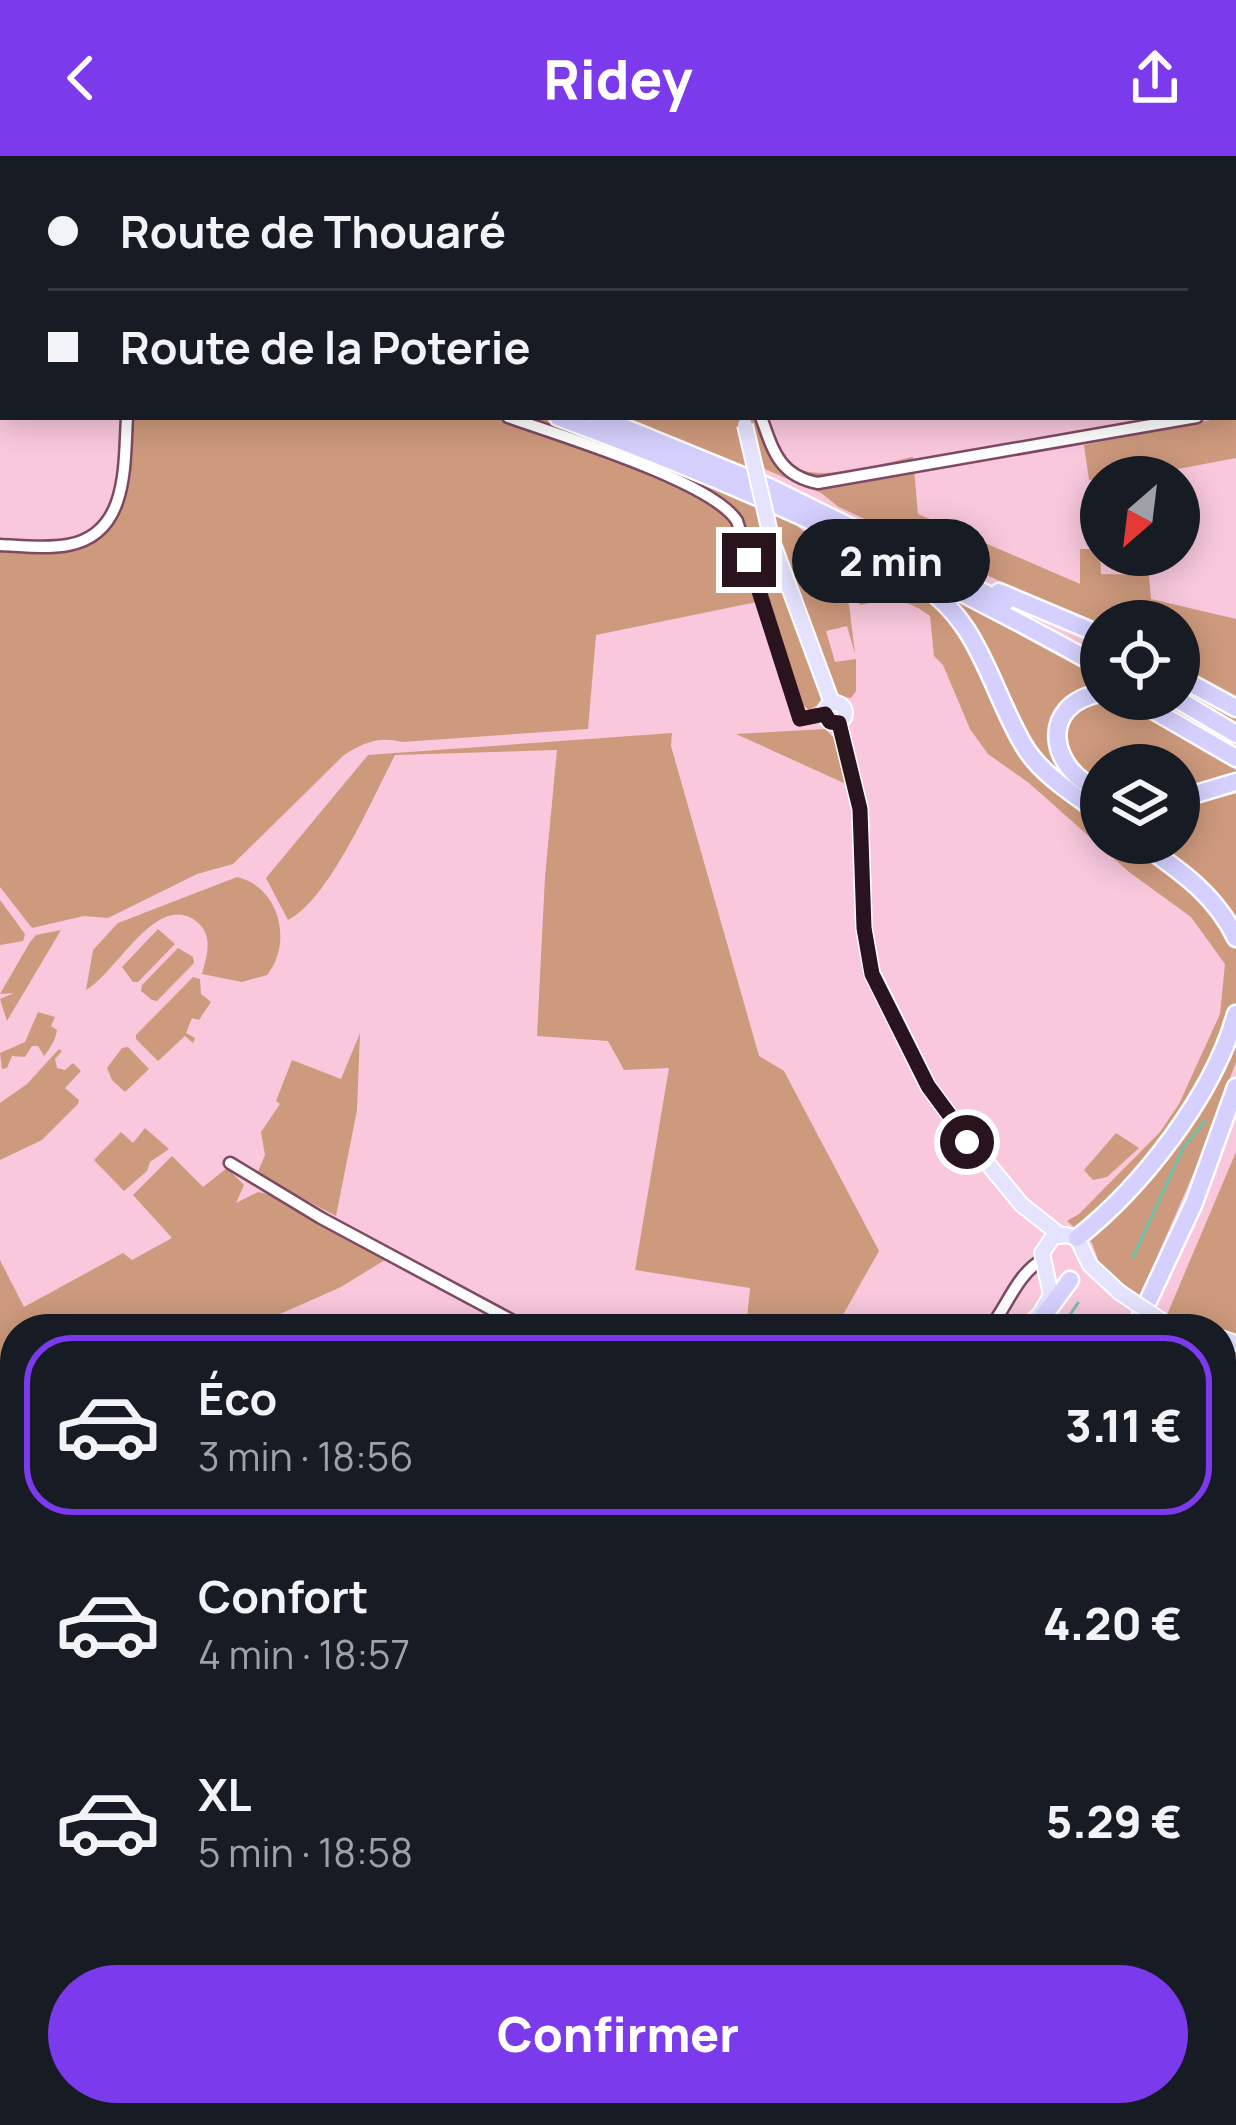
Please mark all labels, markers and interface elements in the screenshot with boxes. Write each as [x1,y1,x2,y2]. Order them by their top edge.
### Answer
text: Ridey [544,41,693,115]
icon: back [48,45,114,111]
icon: share [1122,45,1188,111]
text: Route de Thouaré [120,200,506,262]
text: Route de la Poterie [120,316,531,378]
north arrow [1080,456,1200,576]
map controls [1080,456,1200,864]
callout: 2 min [791,518,989,602]
route end [722,533,776,587]
text: 2 min [839,534,943,588]
button: locate [1080,600,1200,720]
button: layers [1080,744,1200,864]
route start [940,1115,994,1169]
text: Éco [198,1367,277,1429]
icon: car [54,1371,162,1479]
text: 3.11 € [1065,1394,1182,1456]
text: 3 min · 18:56 [198,1429,413,1483]
text: Confort [198,1565,369,1627]
icon: car [54,1569,162,1677]
text: 4.20 € [1043,1592,1182,1654]
text: 4 min · 18:57 [198,1627,410,1681]
text: XL [198,1763,252,1825]
icon: car [54,1767,162,1875]
text: 5.29 € [1046,1790,1182,1852]
text: 5 min · 18:58 [198,1825,413,1879]
button: Confirmer [48,1965,1188,2103]

